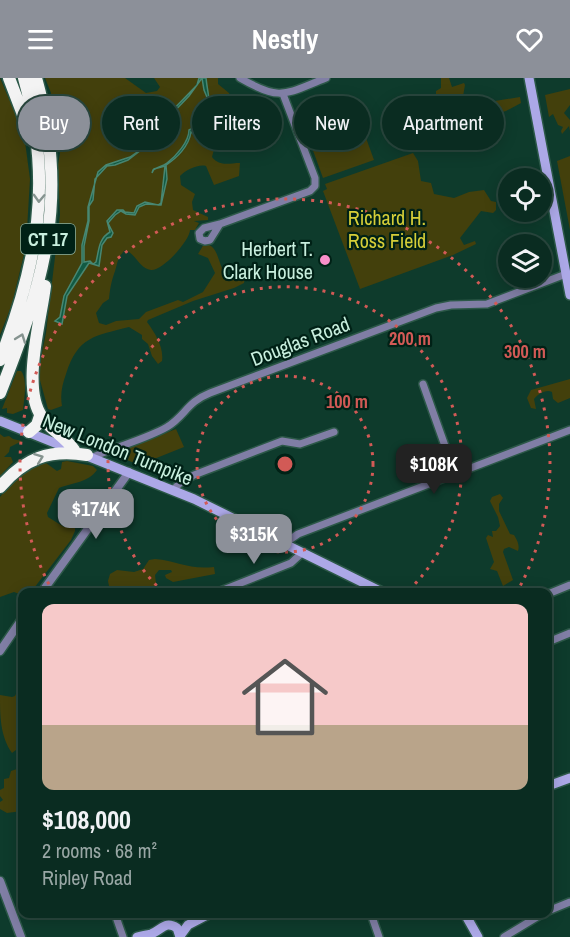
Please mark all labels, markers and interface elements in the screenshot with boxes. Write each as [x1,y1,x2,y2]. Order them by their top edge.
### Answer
text: Nestly [252,21,318,57]
icon: menu [24,23,57,56]
icon: heart [513,23,546,56]
chip: Buy [18,96,90,150]
chip: Rent [102,96,180,150]
chip: Filters [192,96,282,150]
chip: New [294,96,370,150]
chip: Apartment [382,96,504,150]
map controls [498,168,552,288]
button: locate [498,168,552,222]
one-way arrow [33,194,46,203]
park label: Richard H. Ross Field [348,204,426,254]
road number: CT 17 [21,224,75,254]
button: layers [498,234,552,288]
place label: Herbert T. Clark House [223,235,313,285]
marker: Herbert T. Clark House [318,253,332,267]
street label: Douglas Road [247,310,353,372]
text: 200 m [389,326,431,351]
one-way arrow [14,334,26,345]
text: 300 m [504,339,546,364]
text: 100 m [326,389,368,414]
street label: New London Turnpike [39,407,197,491]
pin: $108K [392,444,476,495]
text: $108K [410,450,458,477]
one-way arrow [32,453,43,465]
centre of rings [275,454,295,474]
pin: $174K [54,489,138,540]
text: $174K [72,495,120,522]
pin: $315K [212,514,296,565]
text: $315K [230,520,278,547]
icon: home [231,643,339,751]
text: $108,000 [42,802,131,837]
text: 2 rooms · 68 m² [42,837,157,864]
text: Ripley Road [42,864,132,891]

